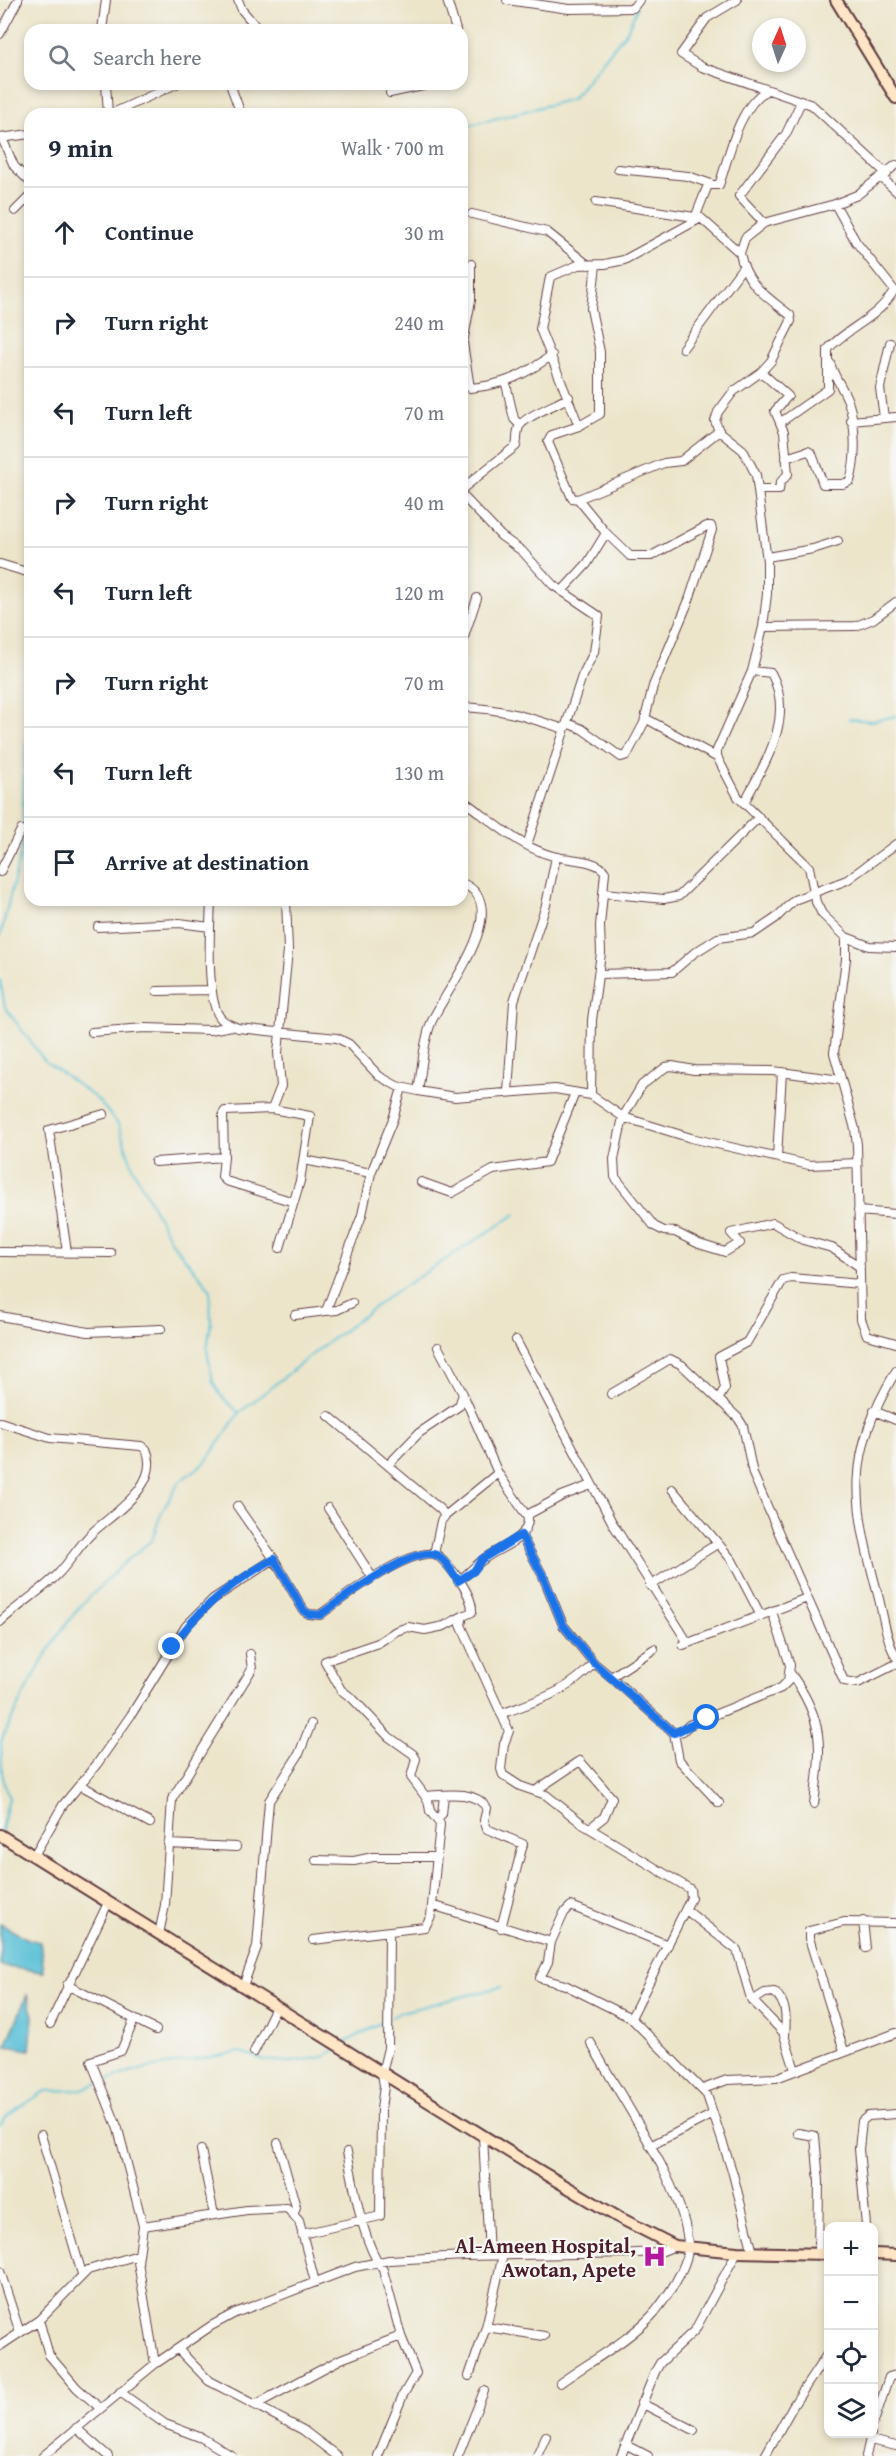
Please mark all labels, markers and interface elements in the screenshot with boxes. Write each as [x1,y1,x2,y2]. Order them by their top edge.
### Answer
north arrow [752,18,806,72]
search box [24,24,468,90]
icon: search [45,41,78,74]
text: Search here [93,41,202,73]
text: 9 min [48,128,113,167]
text: Walk · 700 m [341,133,444,162]
icon: ahead [48,216,81,249]
text: Continue [105,216,194,248]
text: 30 m [404,218,444,247]
icon: right [48,306,81,339]
text: Turn right [105,306,208,338]
text: 240 m [394,308,444,337]
icon: left [48,396,81,429]
text: Turn left [105,396,192,428]
text: 70 m [404,398,444,427]
icon: right [48,486,81,519]
text: Turn right [105,486,208,518]
text: 40 m [404,488,444,517]
icon: left [48,576,81,609]
text: Turn left [105,576,192,608]
text: 120 m [394,578,444,607]
icon: right [48,666,81,699]
text: Turn right [105,666,208,698]
text: 70 m [404,668,444,697]
icon: left [48,756,81,789]
text: Turn left [105,756,192,788]
text: 130 m [394,758,444,787]
icon: arrive [48,846,81,879]
text: Arrive at destination [105,846,309,878]
route end [158,1633,184,1659]
route start [693,1704,719,1730]
map controls [824,2222,878,2438]
button: + [824,2222,878,2276]
place label: Al-Ameen Hospital, Awotan, Apete [455,2230,636,2285]
hospital icon: Al-Ameen Hospital, Awotan, Apete [641,2244,667,2270]
button: − [824,2276,878,2330]
button: locate [824,2330,878,2384]
button: layers [824,2384,878,2438]

